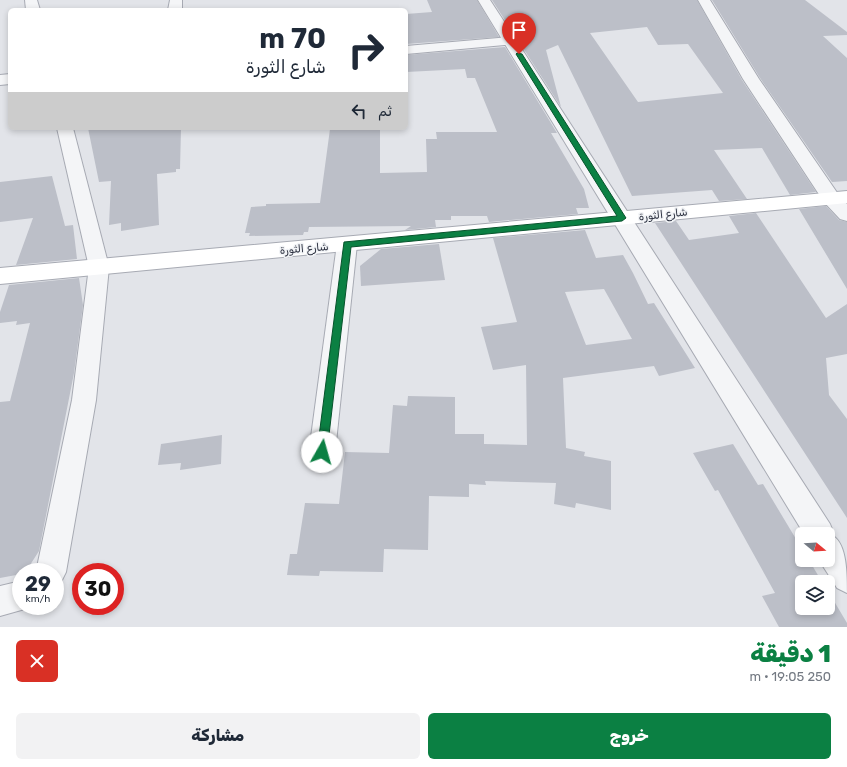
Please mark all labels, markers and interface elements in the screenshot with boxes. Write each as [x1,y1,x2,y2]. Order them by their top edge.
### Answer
pin [502,13,536,54]
icon: arrive [508,19,530,41]
text: 70 m [259,22,326,55]
icon: right [340,24,392,76]
text: شارع الثورة [246,56,326,78]
icon: left [348,100,370,122]
text: ثم [378,102,392,120]
street label: شارع الثورة [638,205,688,226]
street label: شارع الثورة [279,240,329,259]
position arrow [301,431,343,473]
north arrow [795,527,835,567]
map controls [795,527,835,615]
speed limit sign: 30 [72,563,124,615]
text: 29 [25,572,51,596]
button: layers [795,575,835,615]
text: km/h [26,593,50,605]
button: close [16,640,58,682]
text: 1 دقيقة [750,640,831,668]
text: 250 m · 19:05 [749,669,831,684]
button: مشاركة [16,713,420,759]
button: خروج [428,713,831,759]

